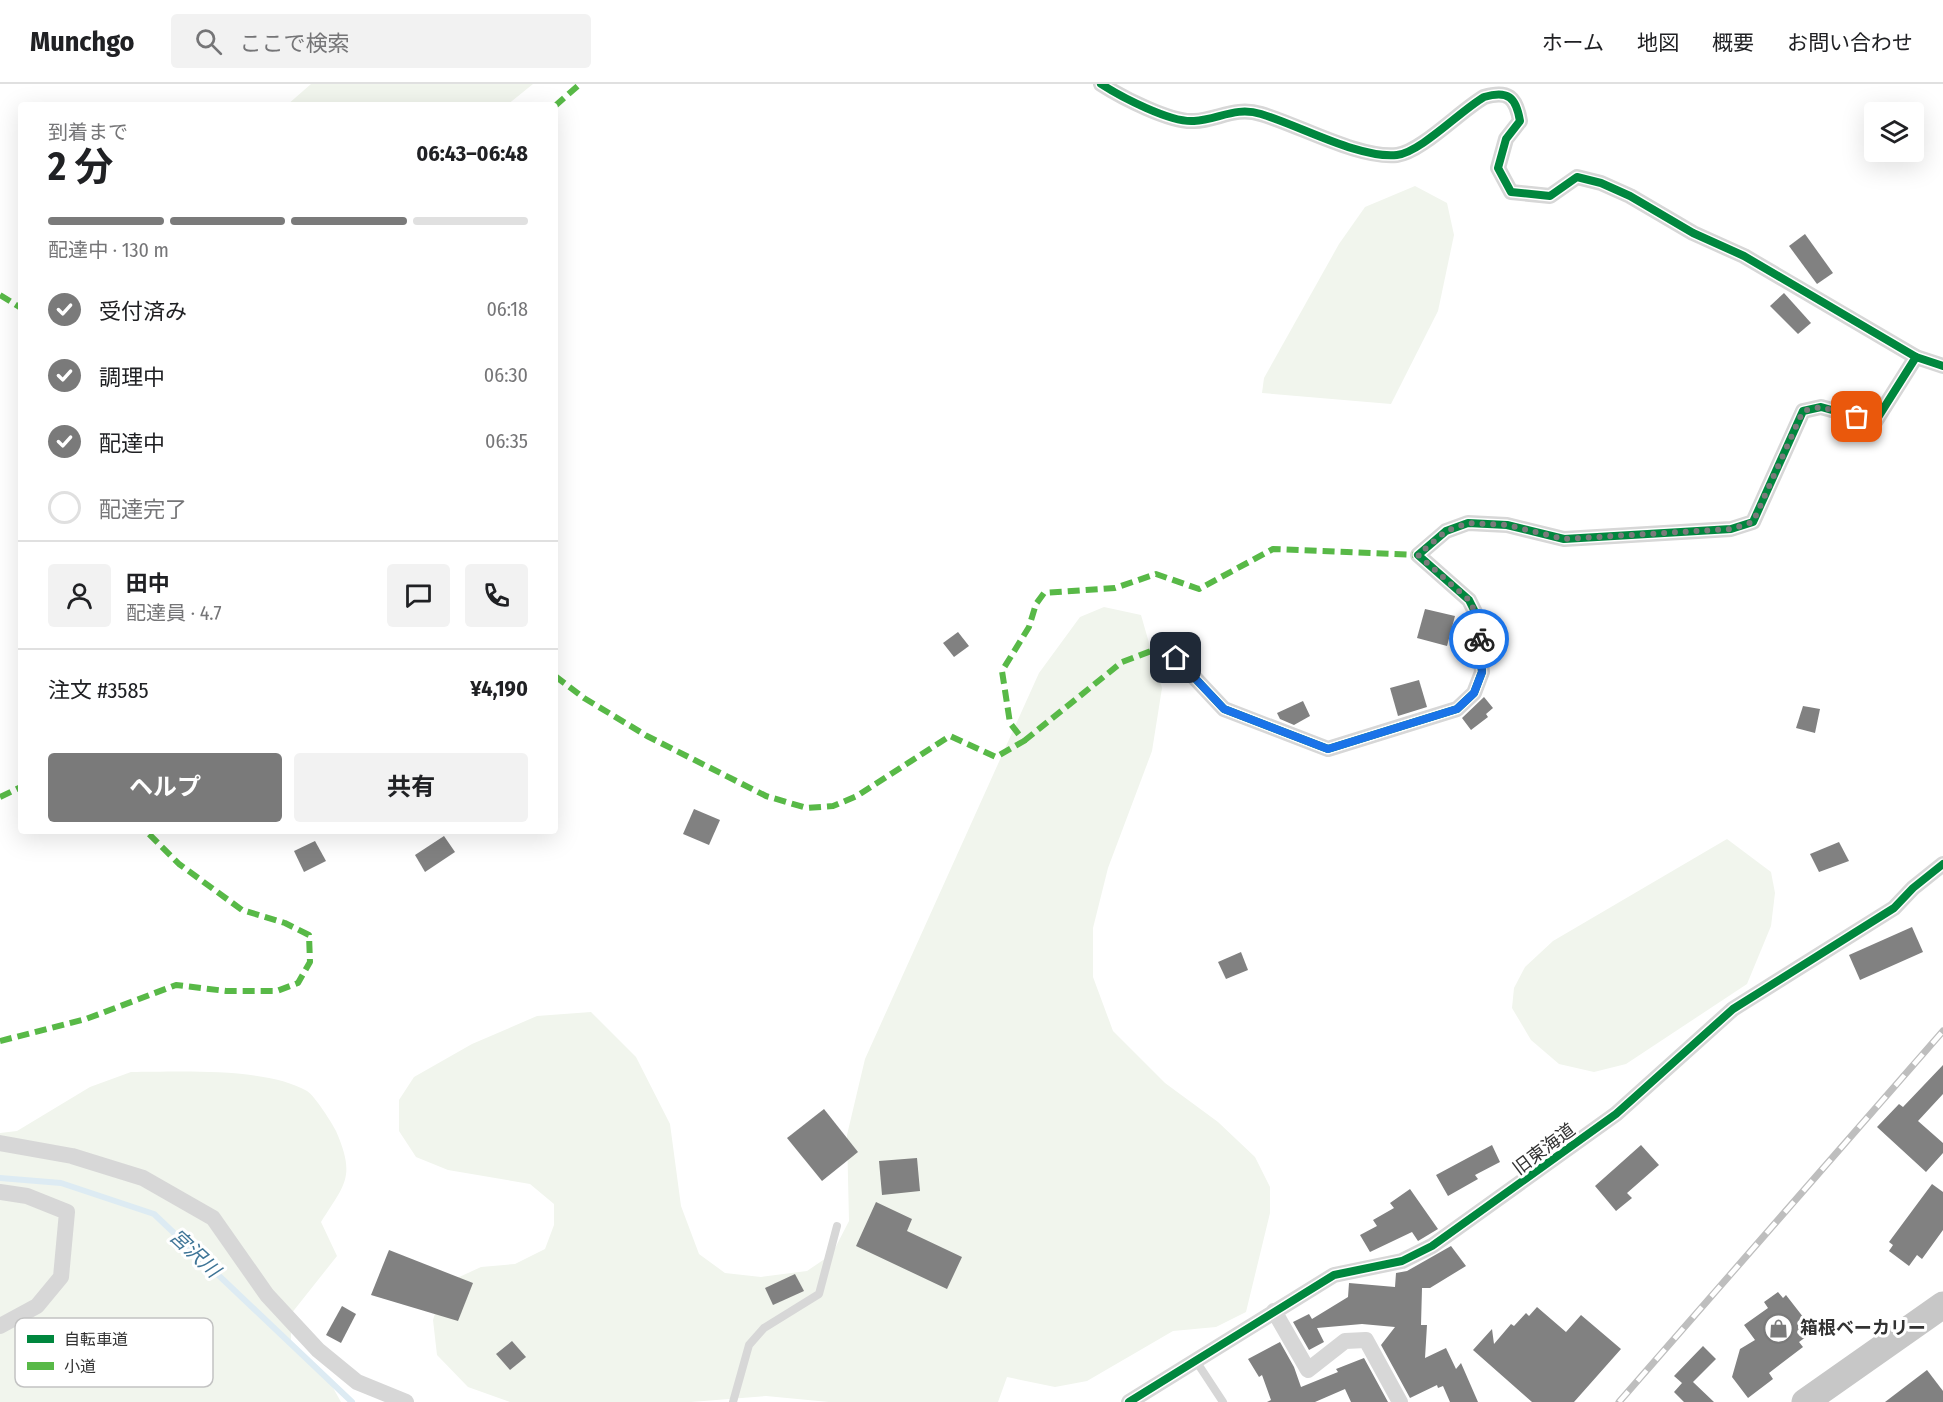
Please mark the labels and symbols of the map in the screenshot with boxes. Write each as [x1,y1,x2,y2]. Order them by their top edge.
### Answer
pin [1831,391,1882,442]
courier [1449,609,1509,669]
pin [1150,632,1201,683]
street label: 旧東海道 [1509,1119,1579,1179]
water label: 宮沢川 [165,1224,227,1284]
shop icon: 箱根ベーカリー [1763,1312,1795,1344]
place label: 箱根ベーカリー [1800,1317,1926,1339]
legend [15,1318,213,1387]
text: 自転車道 [64,1330,128,1349]
text: 小道 [64,1357,96,1376]

